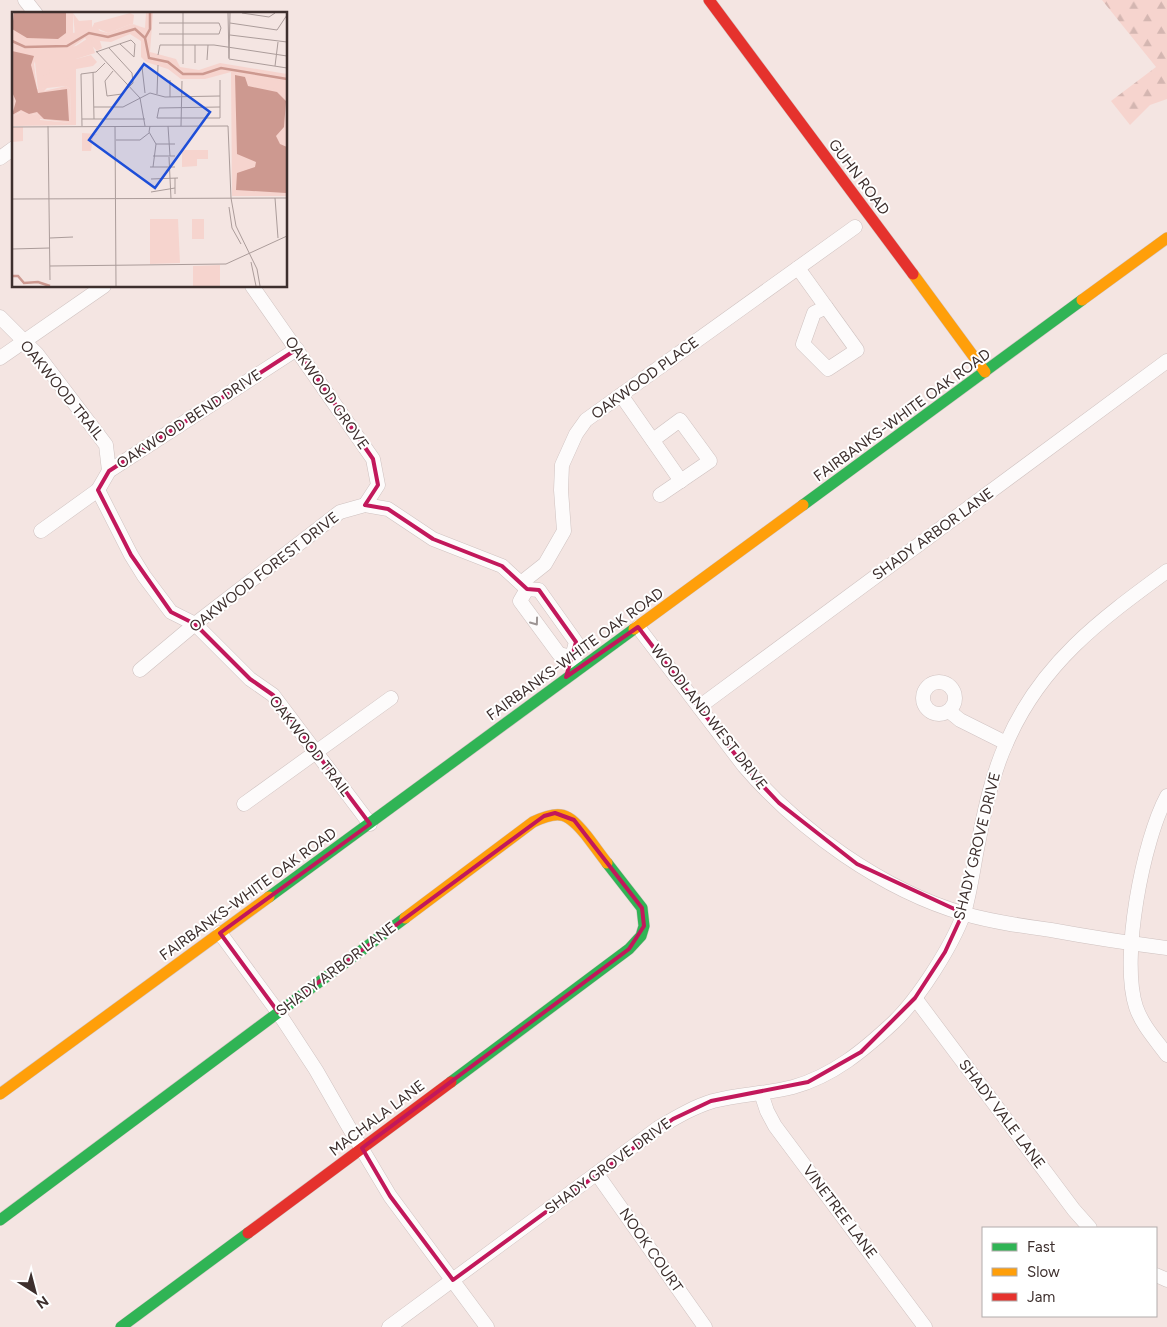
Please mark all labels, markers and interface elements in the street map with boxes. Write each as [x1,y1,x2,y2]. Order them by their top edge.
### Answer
inset map [12,12,288,288]
street label: GUHN ROAD [825,136,893,218]
street label: OAKWOOD GROVE [281,333,373,453]
street label: OAKWOOD PLACE [588,333,702,423]
street label: OAKWOOD TRAIL [16,337,108,443]
street label: FAIRBANKS-WHITE OAK ROAD [810,345,994,485]
street label: OAKWOOD BEND DRIVE [113,365,265,473]
street label: SHADY ARBOR LANE [869,484,997,584]
street label: OAKWOOD FOREST DRIVE [186,508,342,636]
street label: FAIRBANKS-WHITE OAK ROAD [483,584,667,724]
one-way arrow [529,616,538,626]
street label: WOODLAND WEST DRIVE [647,641,771,793]
street label: OAKWOOD TRAIL [265,692,355,800]
street label: SHADY GROVE DRIVE [950,770,1004,922]
street label: FAIRBANKS-WHITE OAK ROAD [156,824,340,964]
street label: SHADY ARBOR LANE [272,918,400,1020]
street label: SHADY VALE LANE [955,1056,1049,1172]
street label: MACHALA LANE [326,1076,428,1160]
street label: SHADY GROVE DRIVE [541,1114,675,1218]
street label: VINETREE LANE [799,1162,881,1262]
street label: NOOK COURT [615,1205,687,1296]
legend [982,1227,1157,1317]
text: Fast [1027,1238,1056,1256]
text: Slow [1027,1263,1060,1281]
north arrow [10,1267,60,1317]
text: Jam [1027,1288,1055,1306]
text: N [33,1292,52,1312]

